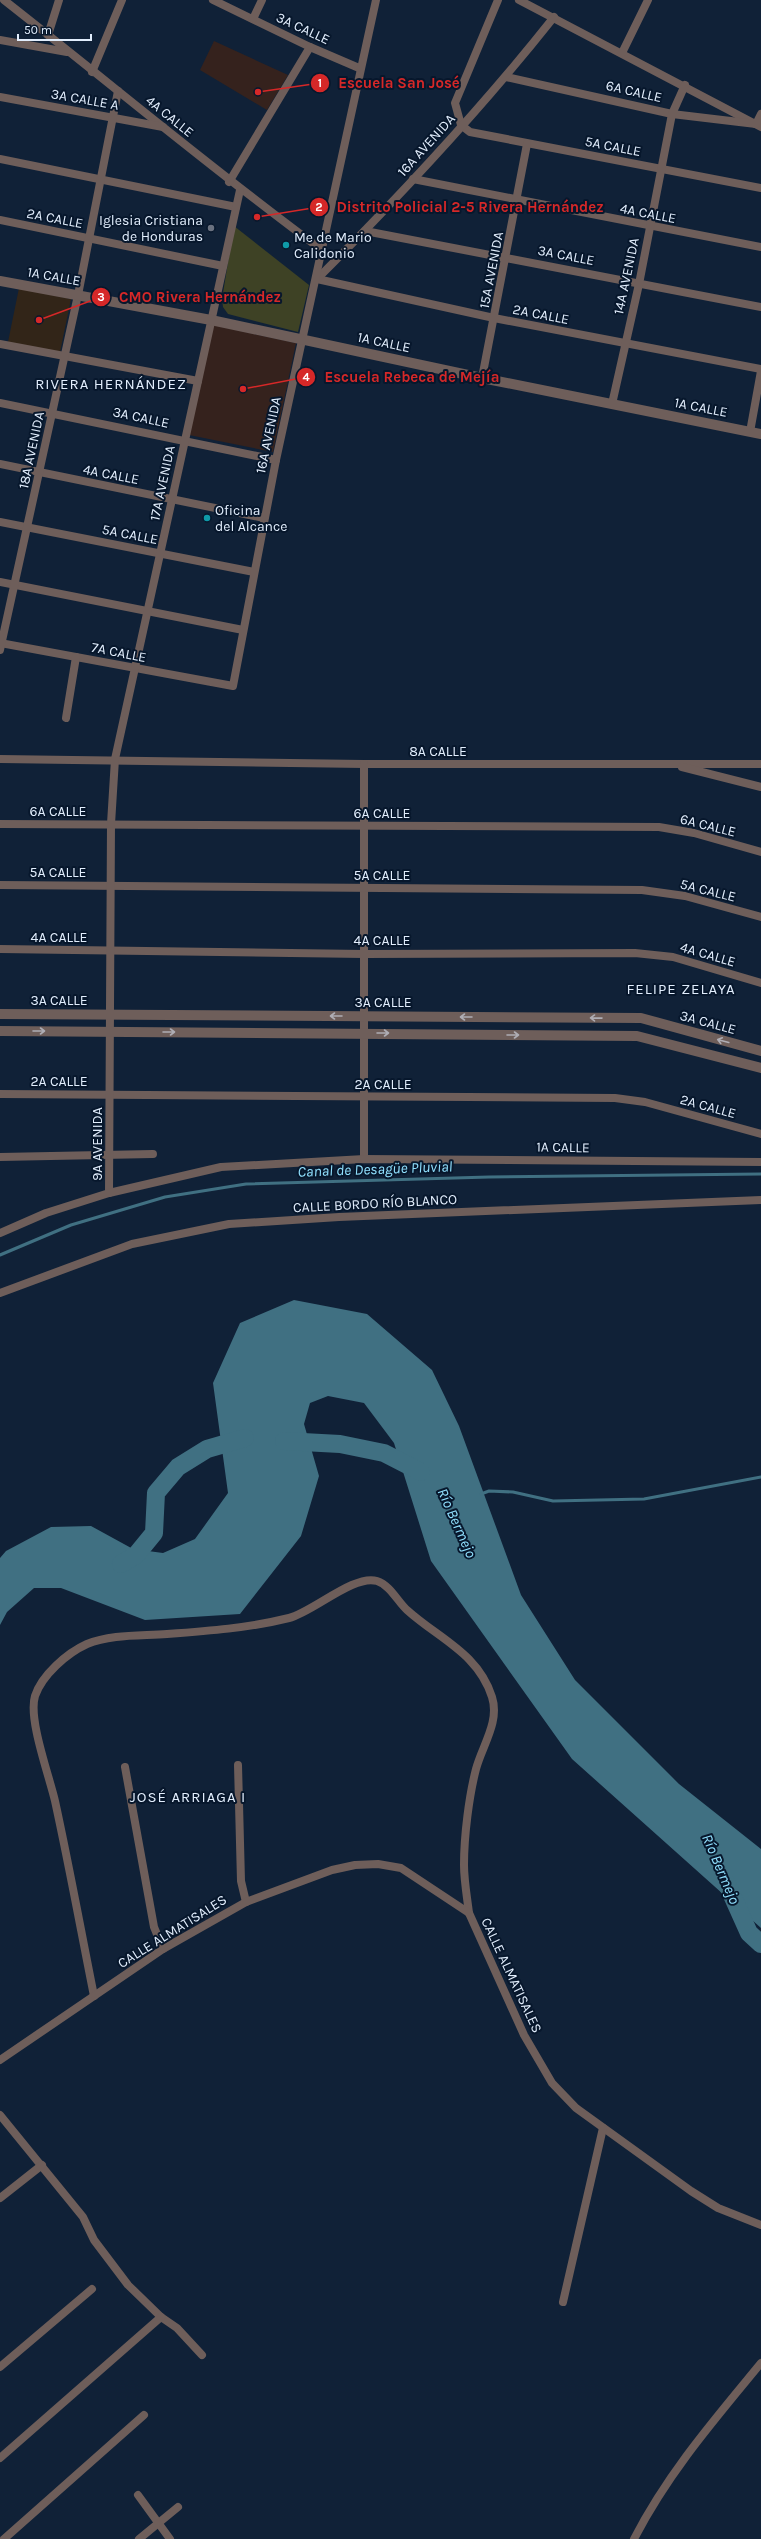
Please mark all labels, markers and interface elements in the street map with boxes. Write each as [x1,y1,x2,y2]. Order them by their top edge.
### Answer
street label: 3A CALLE [273,9,332,48]
scale bar [18,16,91,42]
text: 50 m [24,23,52,37]
callout: Escuela San José [310,69,467,96]
text: Escuela San José [338,74,460,92]
text: 1 [318,76,322,90]
street label: 6A CALLE [604,77,664,106]
street label: 3A CALLE A [50,85,120,114]
street label: 4A CALLE [142,92,197,141]
street label: 16A AVENIDA [394,111,459,180]
street label: 5A CALLE [583,133,642,160]
callout: Distrito Policial 2-5 Rivera Hernández [309,194,612,221]
text: Distrito Policial 2-5 Rivera Hernández [336,198,604,216]
text: 2 [315,200,323,214]
street label: 4A CALLE [618,200,677,227]
street label: 2A CALLE [25,205,85,232]
place label: Iglesia Cristiana de Honduras [99,212,203,245]
marker: Iglesia Cristiana de Honduras [206,223,216,233]
place label: Me de Mario Calidonio [294,229,372,262]
street label: 15A AVENIDA [476,230,507,310]
street label: 14A AVENIDA [610,236,643,316]
marker: Me de Mario Calidonio [281,240,291,250]
street label: 3A CALLE [536,242,596,269]
street label: 1A CALLE [26,263,82,290]
callout: CMO Rivera Hernández [91,284,288,311]
text: CMO Rivera Hernández [119,288,281,306]
text: 3 [97,290,105,304]
street label: 2A CALLE [511,301,571,328]
street label: 1A CALLE [356,329,412,356]
callout: Escuela Rebeca de Mejía [296,363,507,390]
text: Escuela Rebeca de Mejía [324,368,500,386]
text: 4 [302,370,310,384]
district label: RIVERA HERNÁNDEZ [35,375,187,393]
street label: 1A CALLE [673,394,729,421]
street label: 16A AVENIDA [252,395,285,475]
street label: 3A CALLE [111,403,171,432]
street label: 18A AVENIDA [15,410,48,490]
street label: 17A AVENIDA [146,444,179,522]
street label: 4A CALLE [81,461,140,488]
place label: Oficina del Alcance [215,502,288,535]
marker: Oficina del Alcance [202,513,212,523]
street label: 5A CALLE [100,521,159,548]
street label: 7A CALLE [90,639,148,666]
street label: 8A CALLE [409,743,467,760]
street label: 6A CALLE [30,803,86,820]
street label: 6A CALLE [354,805,410,822]
street label: 6A CALLE [678,810,738,841]
street label: 5A CALLE [30,864,86,881]
street label: 5A CALLE [354,867,410,884]
street label: 5A CALLE [678,875,738,906]
street label: 4A CALLE [31,929,87,946]
street label: 4A CALLE [354,932,410,949]
street label: 4A CALLE [678,938,737,970]
district label: FELIPE ZELAYA [626,980,736,998]
street label: 3A CALLE [30,992,88,1009]
street label: 3A CALLE [354,994,412,1011]
street label: 3A CALLE [678,1007,738,1038]
one-way arrow [330,1012,343,1020]
one-way arrow [460,1013,473,1021]
one-way arrow [590,1014,603,1022]
one-way arrow [32,1027,45,1035]
one-way arrow [162,1028,175,1036]
one-way arrow [376,1029,389,1037]
one-way arrow [506,1031,519,1038]
one-way arrow [717,1037,730,1044]
street label: 2A CALLE [30,1073,88,1090]
street label: 2A CALLE [354,1076,412,1093]
street label: 2A CALLE [678,1091,738,1122]
street label: 9A AVENIDA [89,1107,106,1181]
street label: 1A CALLE [536,1139,590,1156]
water label: Canal de Desagüe Pluvial [297,1157,453,1181]
street label: CALLE BORDO RÍO BLANCO [293,1190,457,1216]
water label: Río Bermejo [434,1485,481,1561]
district label: JOSÉ ARRIAGA I [130,1788,246,1806]
water label: Río Bermejo [698,1831,744,1907]
street label: CALLE ALMATISALES [115,1891,230,1972]
street label: CALLE ALMATISALES [477,1915,546,2036]

